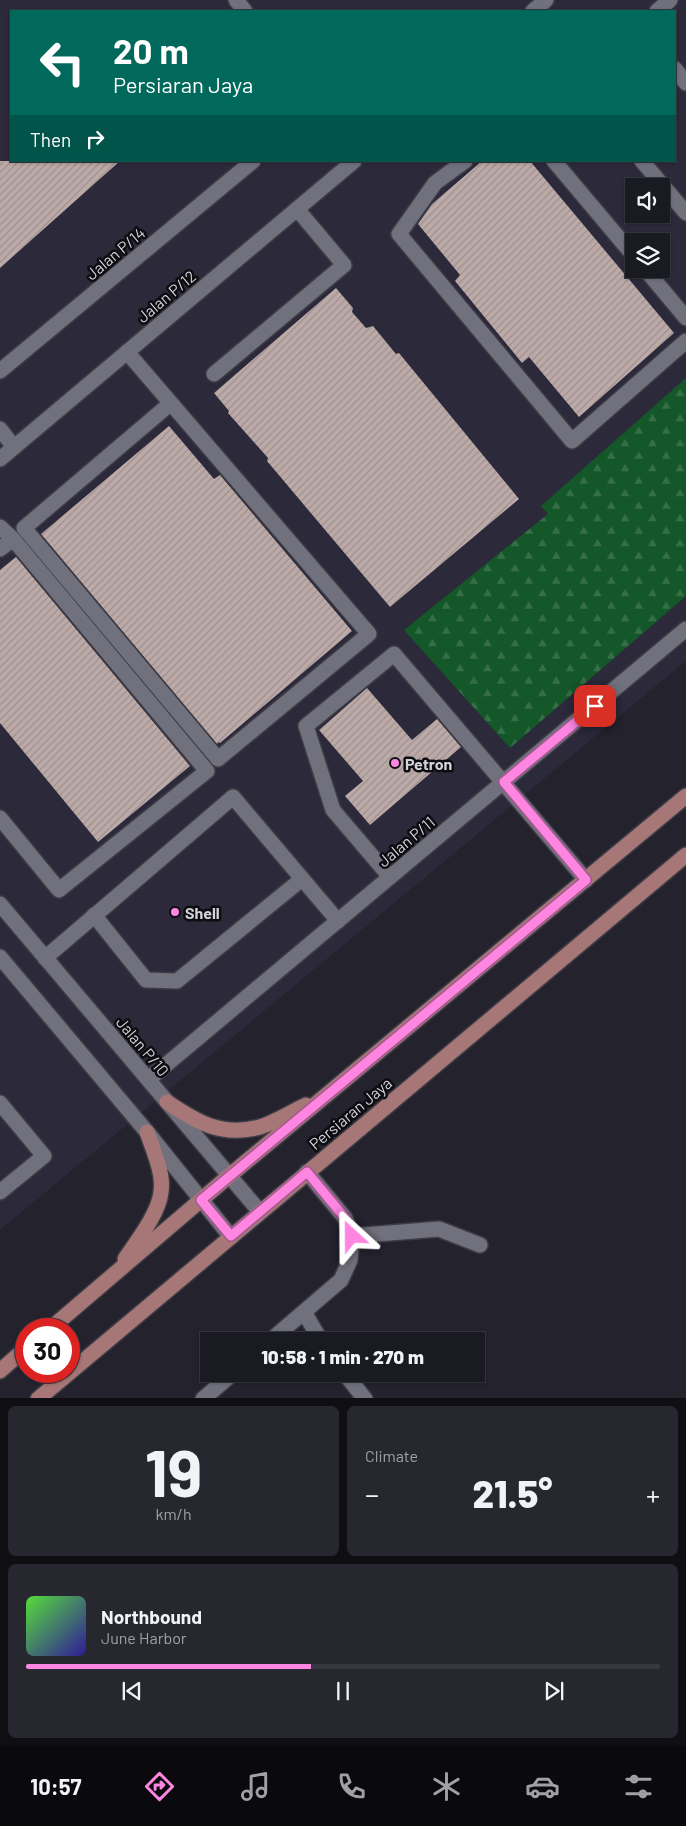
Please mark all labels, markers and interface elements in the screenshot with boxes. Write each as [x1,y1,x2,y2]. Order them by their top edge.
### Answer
text: 20 m [113,29,189,71]
icon: left [30,30,95,95]
text: Persiaran Jaya [113,71,253,97]
icon: right [81,125,109,153]
text: Then [30,128,71,151]
map controls [625,178,670,278]
button: sound [625,178,670,223]
street label: Jalan P/14 [82,223,148,283]
button: layers [625,233,670,278]
street label: Jalan P/12 [133,266,199,326]
pin [574,685,616,727]
icon: arrive [581,692,609,720]
place label: Petron [405,754,452,773]
marker: Petron [389,757,401,769]
street label: Jalan P/11 [374,812,438,870]
place label: Shell [185,903,220,922]
marker: Shell [169,906,181,918]
street label: Jalan P/10 [113,1012,173,1080]
street label: Persiaran Jaya [305,1073,395,1153]
position arrow [325,1209,377,1261]
speed limit sign: 30 [15,1318,80,1383]
text: 10:58 · 1 min · 270 m [261,1345,424,1368]
text: 19 [145,1432,202,1510]
text: Climate [365,1446,418,1465]
text: 21.5° [472,1470,553,1516]
text: − [365,1477,379,1511]
text: + [646,1477,660,1511]
text: km/h [155,1504,192,1523]
text: Northbound [101,1605,202,1628]
text: June Harbor [101,1628,187,1647]
icon: previous [118,1677,146,1705]
icon: pause [329,1677,357,1705]
icon: next [540,1677,568,1705]
icon: directions [142,1769,177,1804]
icon: music [238,1769,273,1804]
icon: phone [334,1769,369,1804]
icon: climate [429,1769,464,1804]
icon: car [525,1769,560,1804]
icon: filters [621,1769,656,1804]
text: 10:57 [30,1773,81,1799]

